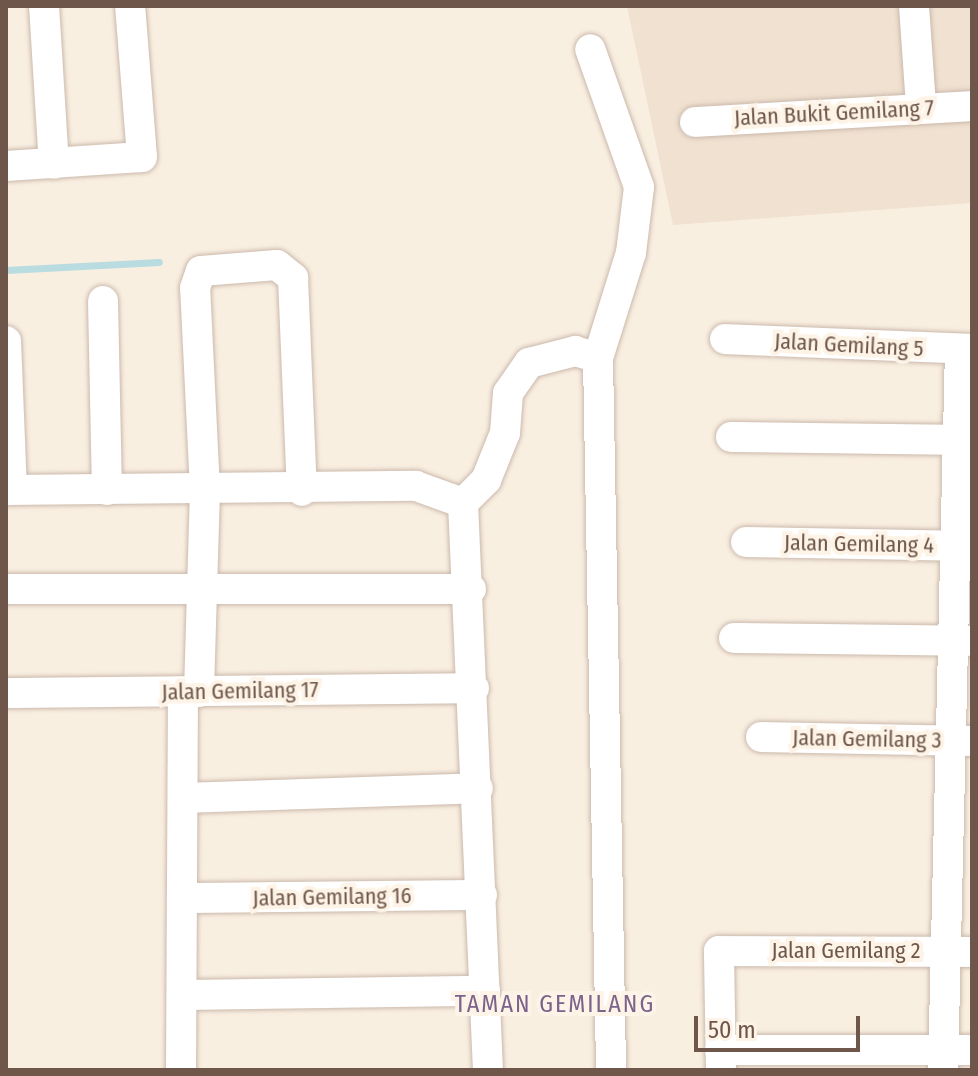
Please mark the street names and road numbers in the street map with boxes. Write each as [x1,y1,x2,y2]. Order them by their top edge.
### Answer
street label: Jalan Bukit Gemilang 7 [733,95,935,131]
street label: Jalan Gemilang 5 [774,328,924,362]
street label: Jalan Gemilang 4 [784,529,934,559]
street label: Jalan Gemilang 17 [161,676,319,706]
street label: Jalan Gemilang 3 [792,724,942,754]
street label: Jalan Gemilang 16 [252,882,412,912]
street label: Jalan Gemilang 2 [771,938,921,964]

